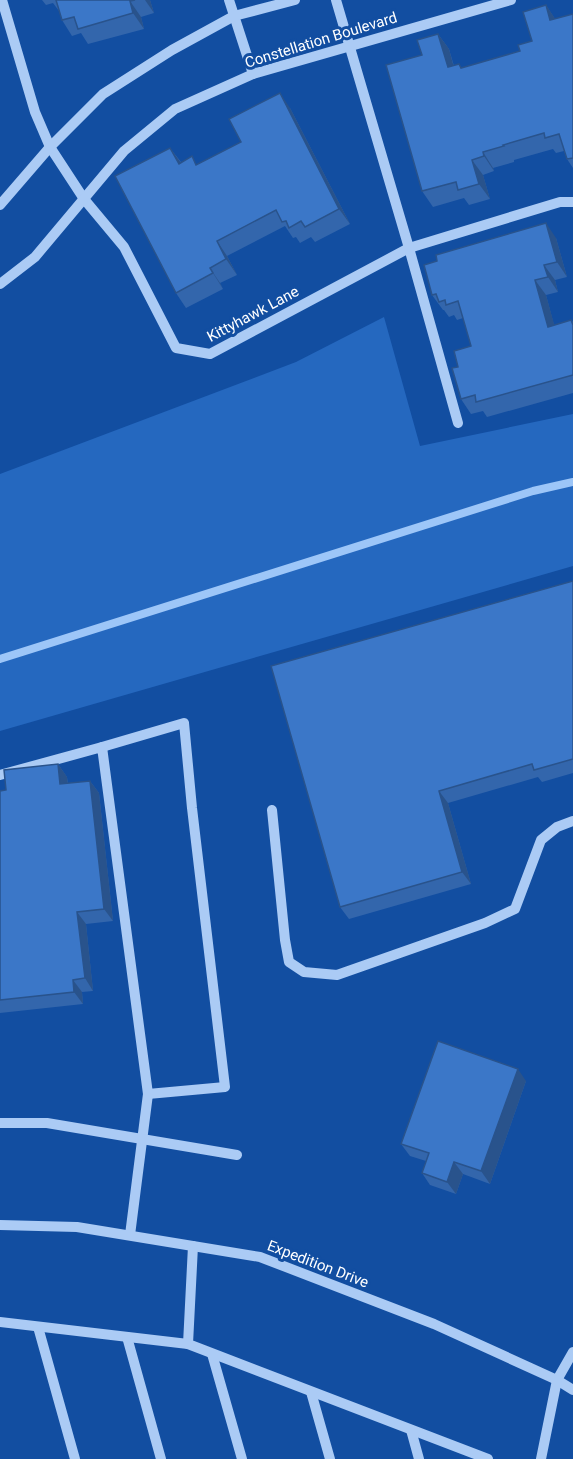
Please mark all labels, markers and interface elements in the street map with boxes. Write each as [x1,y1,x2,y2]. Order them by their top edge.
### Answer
street label: Constellation Boulevard [243,8,399,72]
street label: Kittyhawk Lane [204,282,302,346]
street label: Expedition Drive [265,1236,371,1292]

